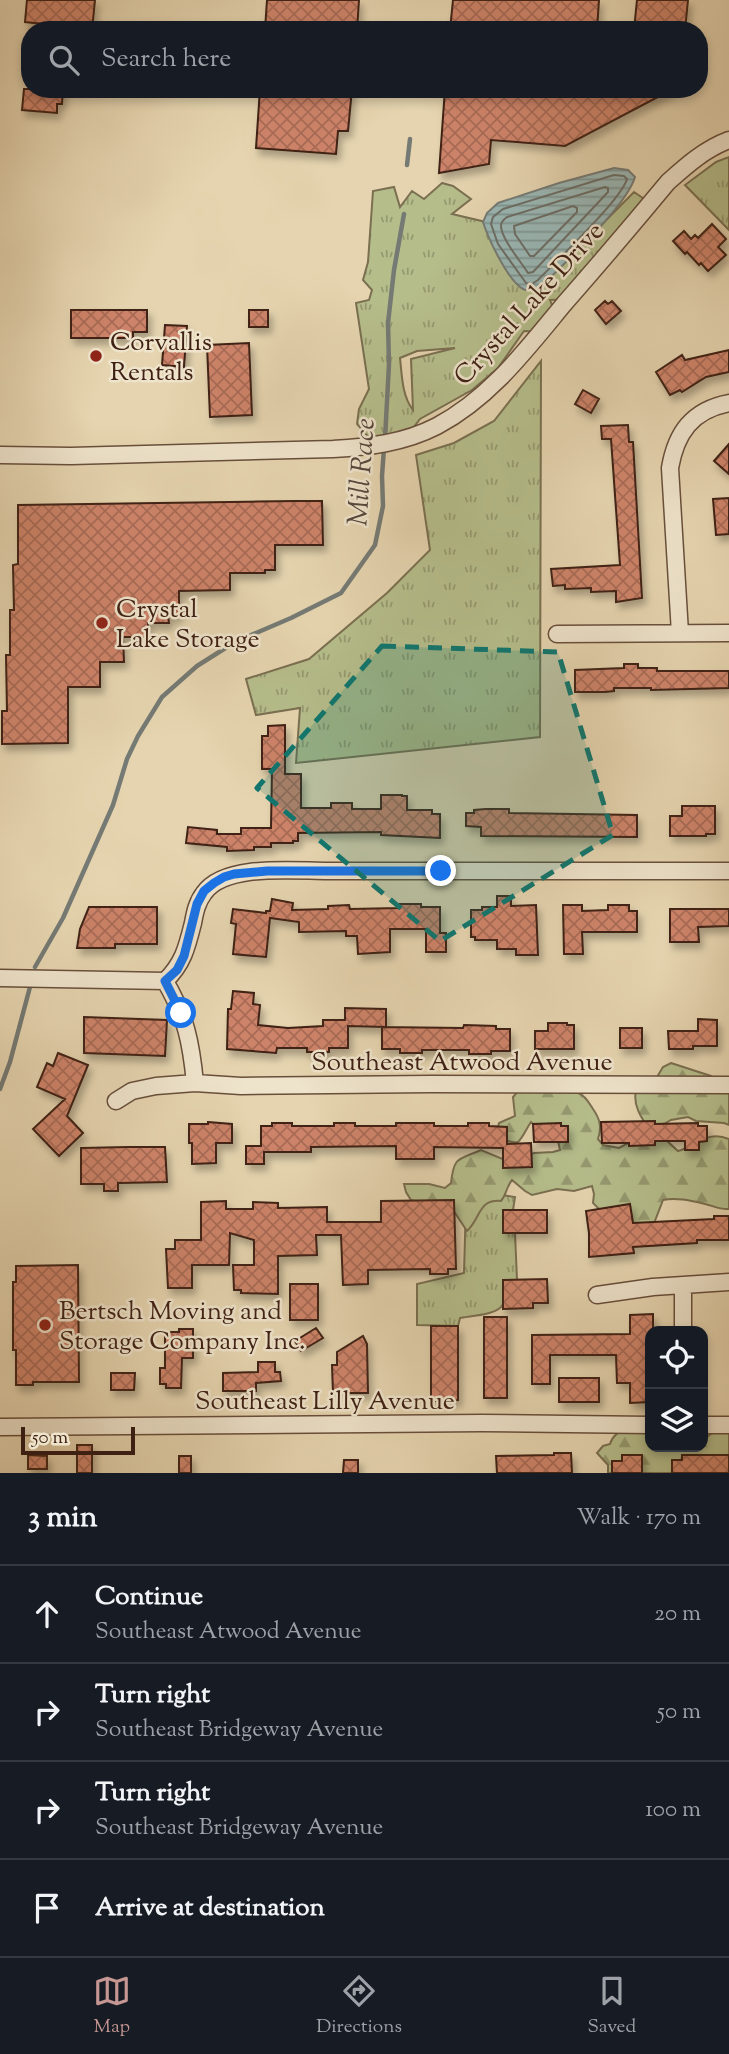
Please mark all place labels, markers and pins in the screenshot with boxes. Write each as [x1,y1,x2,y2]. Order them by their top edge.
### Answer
place label: Corvallis Rentals [110,325,212,392]
marker: Corvallis Rentals [88,348,104,364]
place label: Crystal Lake Storage [116,592,260,659]
marker: Crystal Lake Storage [94,615,110,631]
place label: Bertsch Moving and Storage Company Inc. [59,1294,306,1361]
marker: Bertsch Moving and Storage Company Inc. [37,1317,53,1333]

